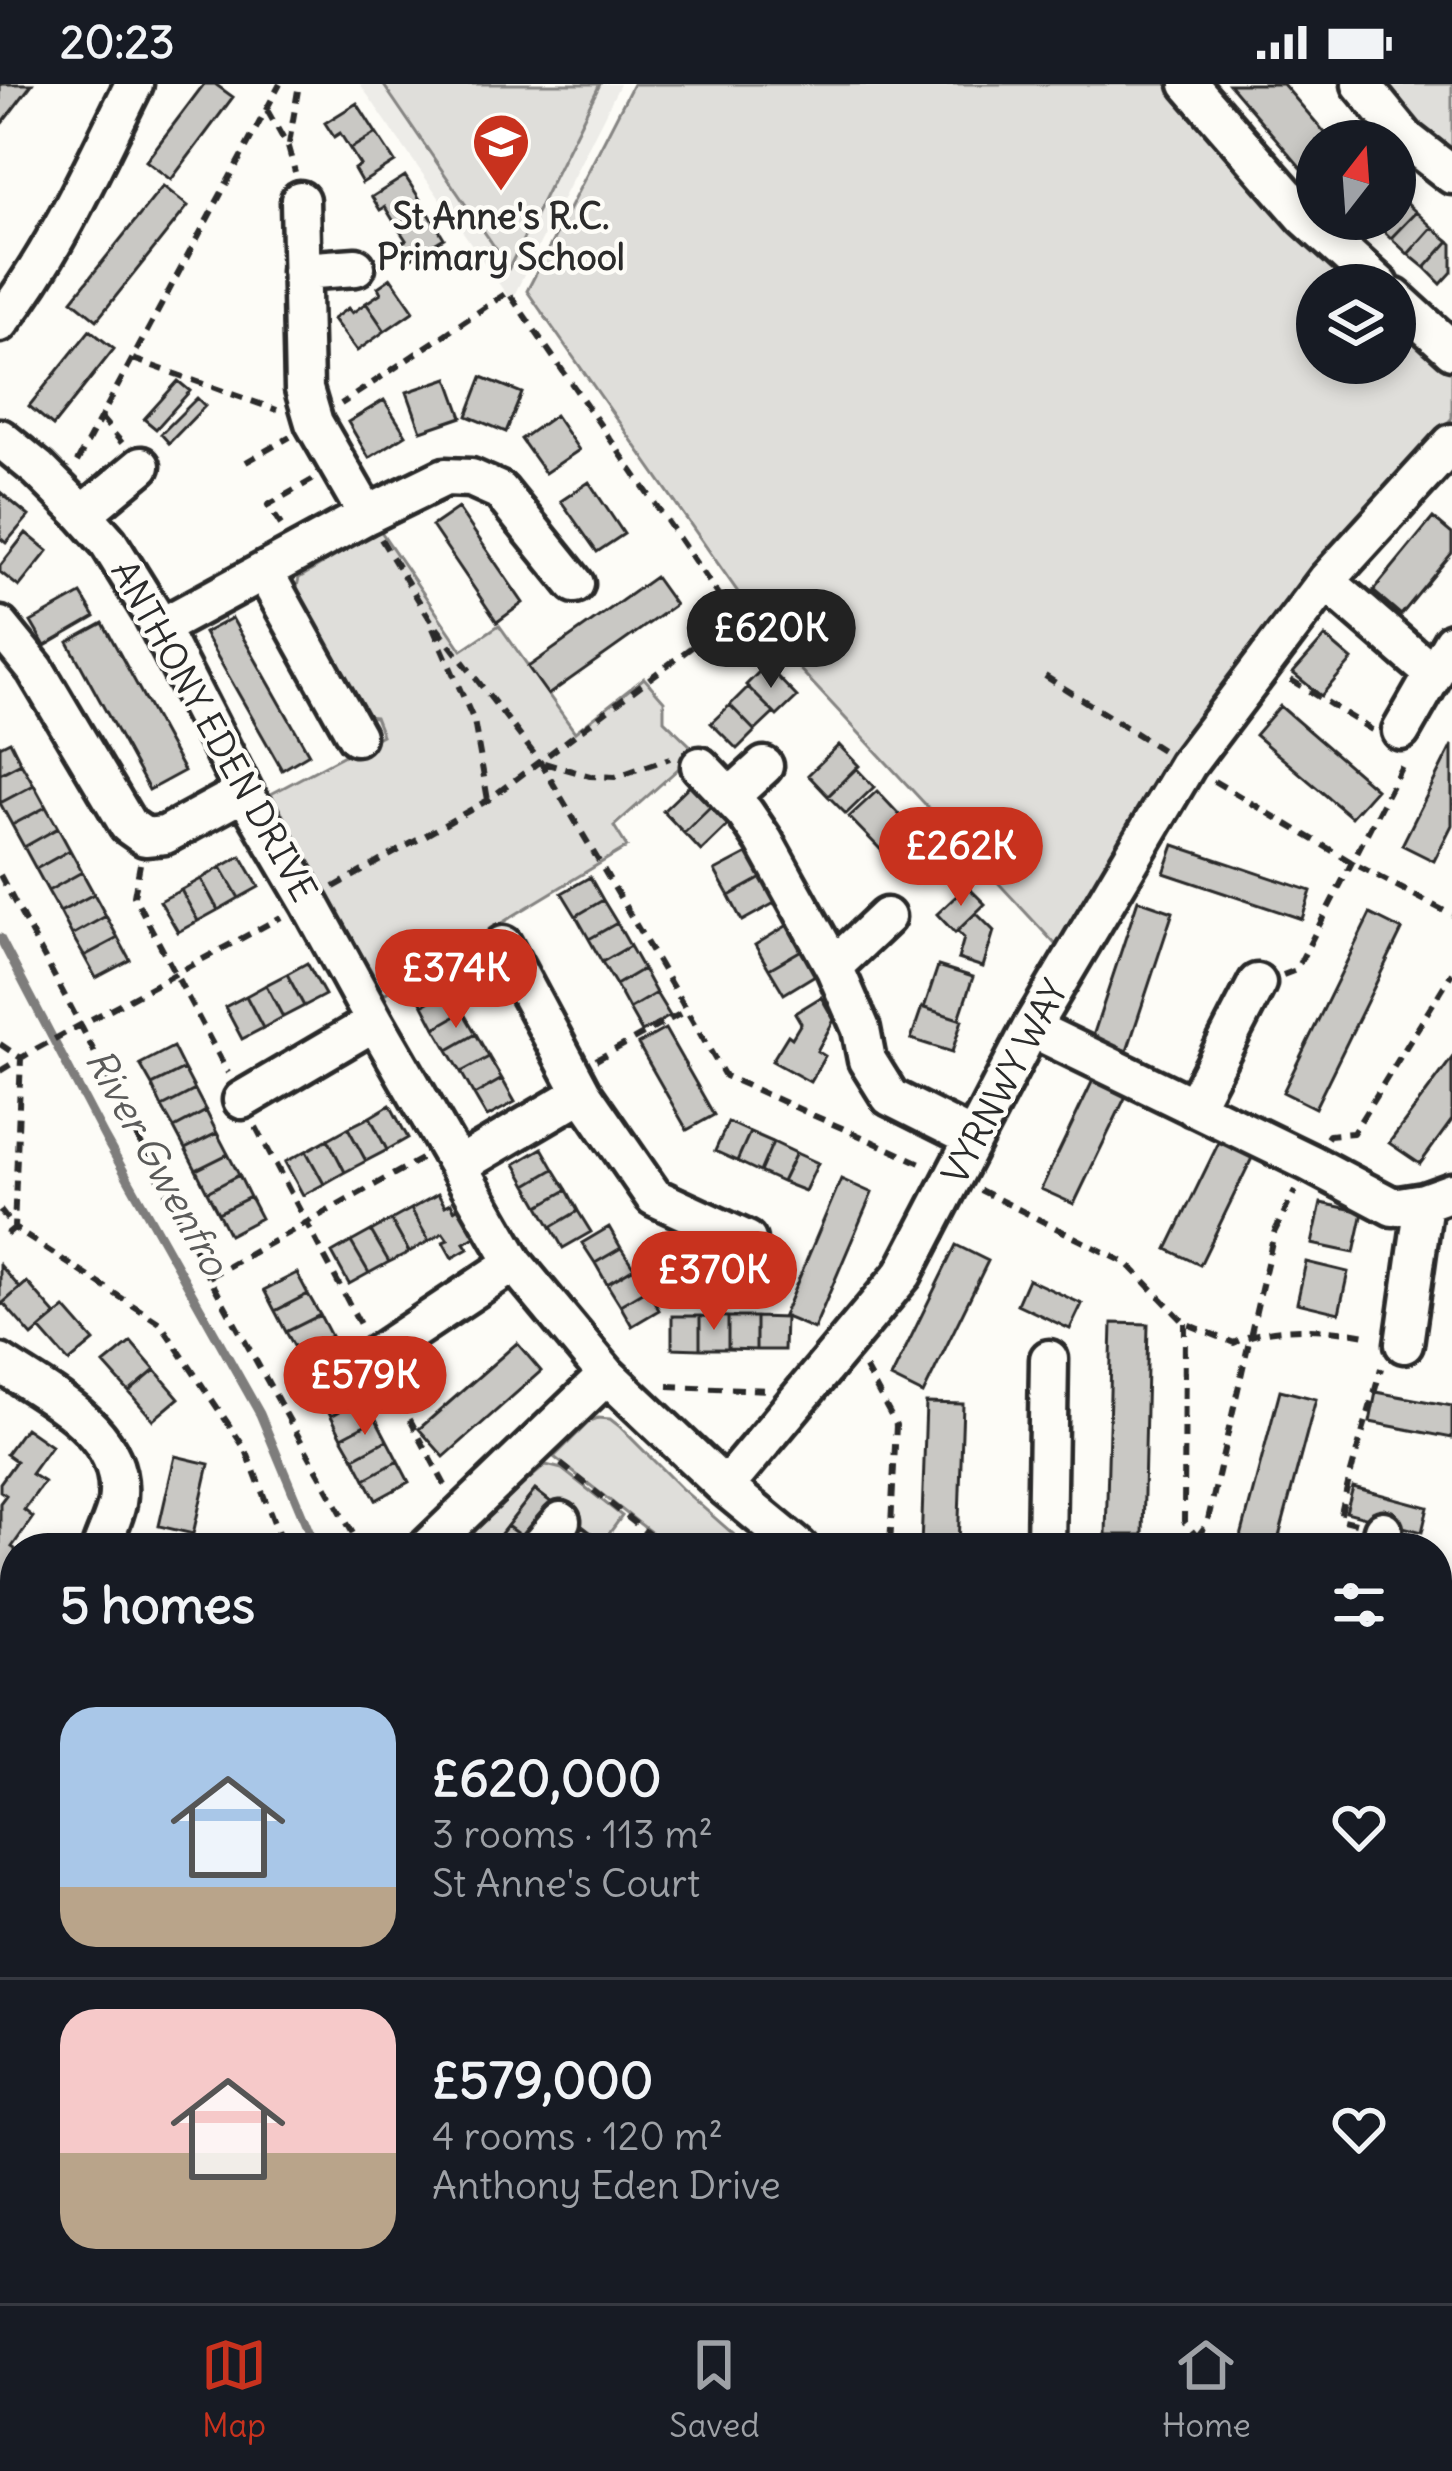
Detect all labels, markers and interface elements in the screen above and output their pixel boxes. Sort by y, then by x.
text: 20:23 [60,14,175,70]
school or university icon: St Anne's R.C. Primary School [470,111,532,193]
north arrow [1296,120,1416,240]
map controls [1296,120,1416,384]
place label: St Anne's R.C. Primary School [377,194,625,280]
button: layers [1296,264,1416,384]
street label: ANTHONY EDEN DRIVE [101,553,327,909]
pin: £620K [687,589,855,691]
text: £620K [714,603,828,652]
pin: £262K [877,807,1045,909]
text: £262K [906,821,1016,870]
pin: £374K [372,929,540,1031]
text: £374K [402,943,510,992]
street label: VYRNWY WAY [932,972,1078,1192]
water label: River Gwenfro [75,1040,240,1286]
pin: £370K [630,1231,798,1333]
text: £370K [658,1245,770,1294]
pin: £579K [281,1336,449,1438]
text: £579K [311,1350,419,1399]
icon: filters [1326,1572,1392,1638]
text: 5 homes [60,1573,255,1637]
text: £620,000 [432,1746,662,1810]
icon: home [156,1755,300,1899]
icon: heart [1326,1794,1392,1860]
text: 3 rooms · 113 m² [432,1810,713,1859]
text: St Anne's Court [432,1859,700,1908]
text: £579,000 [432,2048,653,2112]
icon: home [156,2057,300,2201]
icon: heart [1326,2096,1392,2162]
text: 4 rooms · 120 m² [432,2112,723,2161]
text: Anthony Eden Drive [432,2161,781,2210]
tab: Map [201,2332,267,2446]
tab: Saved [669,2332,760,2446]
tab: Home [1162,2332,1251,2446]

